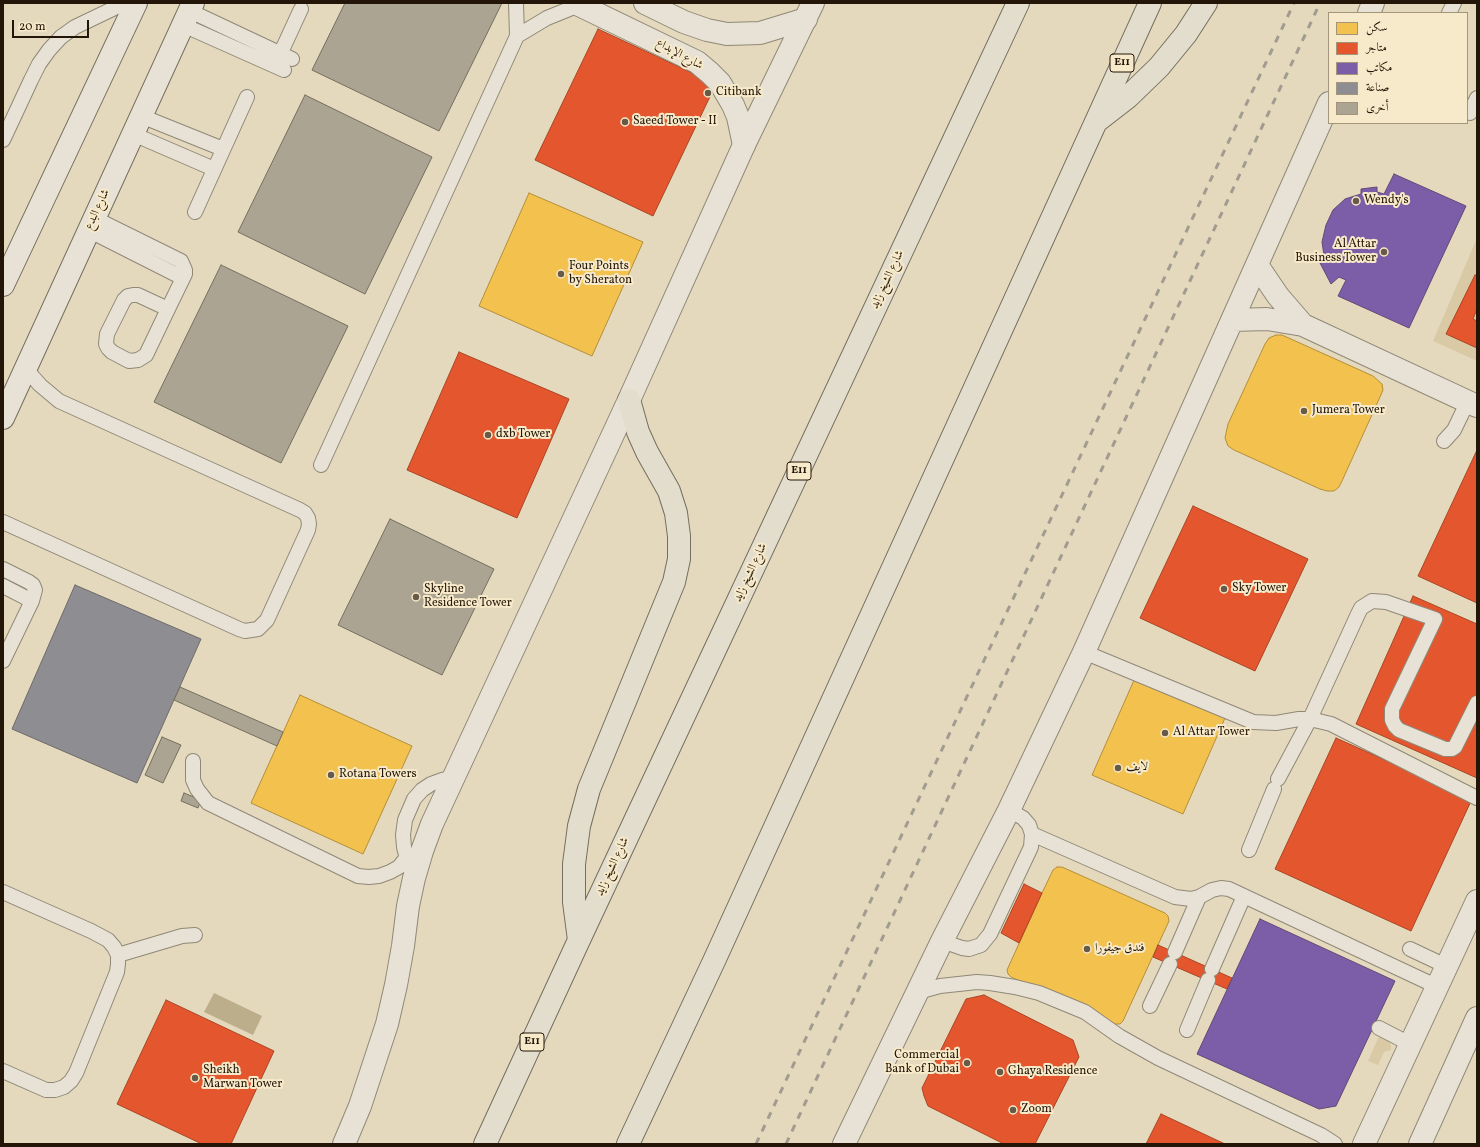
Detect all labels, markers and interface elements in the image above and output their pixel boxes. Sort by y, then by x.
scale bar [14,12,91,38]
legend [1328,12,1468,124]
text: 20 m [19,19,46,35]
text: سكن [1366,20,1387,36]
street label: شارع الإبداع [653,36,705,74]
text: متاجر [1366,40,1387,56]
road number: E11 [1110,54,1134,72]
text: مكاتب [1366,60,1392,76]
text: صناعة [1366,80,1389,96]
place label: Citibank [716,86,762,100]
marker: Citibank [703,88,713,98]
text: أخرى [1366,100,1389,116]
place label: Saeed Tower - II [633,115,717,129]
marker: Saeed Tower - II [620,117,630,127]
street label: شارع البدع [82,187,114,233]
place label: Wendy's [1364,194,1409,208]
marker: Wendy's [1351,196,1361,206]
place label: Al Attar Business Tower [1295,238,1376,266]
marker: Al Attar Business Tower [1379,247,1389,257]
street label: شارع الشيخ زايد [868,248,908,312]
place label: Four Points by Sheraton [569,260,632,288]
marker: Four Points by Sheraton [556,269,566,279]
place label: Jumera Tower [1312,404,1385,418]
marker: Jumera Tower [1299,406,1309,416]
place label: dxb Tower [496,428,550,442]
marker: dxb Tower [483,430,493,440]
road number: E11 [787,462,811,480]
street label: شارع الشيخ زايد [731,541,771,605]
place label: Sky Tower [1232,582,1286,596]
place label: Skyline Residence Tower [424,583,512,611]
marker: Sky Tower [1219,584,1229,594]
marker: Skyline Residence Tower [411,592,421,602]
place label: Al Attar Tower [1173,726,1250,740]
marker: Al Attar Tower [1160,728,1170,738]
place label: لايف [1126,761,1148,775]
marker: لايف [1113,763,1123,773]
place label: Rotana Towers [339,768,417,782]
marker: Rotana Towers [326,770,336,780]
street label: شارع الشيخ زايد [593,835,633,899]
place label: فندق جيفورا [1095,942,1145,956]
marker: فندق جيفورا [1082,944,1092,954]
road number: E11 [520,1033,544,1051]
place label: Commercial Bank of Dubai [885,1049,959,1077]
marker: Commercial Bank of Dubai [962,1058,972,1068]
place label: Sheikh Marwan Tower [203,1064,282,1092]
place label: Ghaya Residence [1008,1065,1097,1079]
marker: Ghaya Residence [995,1067,1005,1077]
marker: Sheikh Marwan Tower [190,1073,200,1083]
place label: Zoom [1021,1103,1052,1117]
marker: Zoom [1008,1105,1018,1115]

